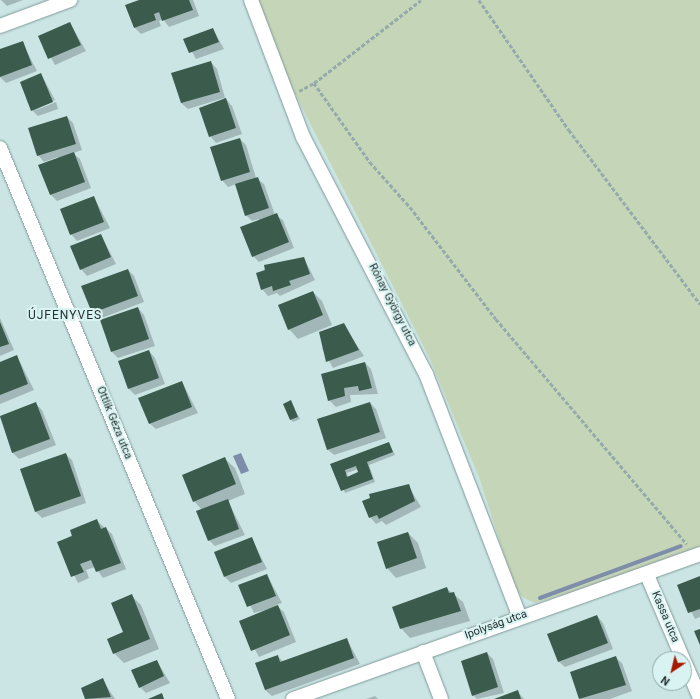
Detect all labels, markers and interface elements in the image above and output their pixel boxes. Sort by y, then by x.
street label: Rónay György utca [365,261,419,349]
district label: ÚJFENYVES [28,309,102,323]
street label: Ottlik Géza utca [93,385,135,461]
street label: Kassa utca [648,589,682,645]
street label: Ipolyság utca [463,608,529,642]
north arrow [652,651,692,691]
text: N [659,673,672,688]

